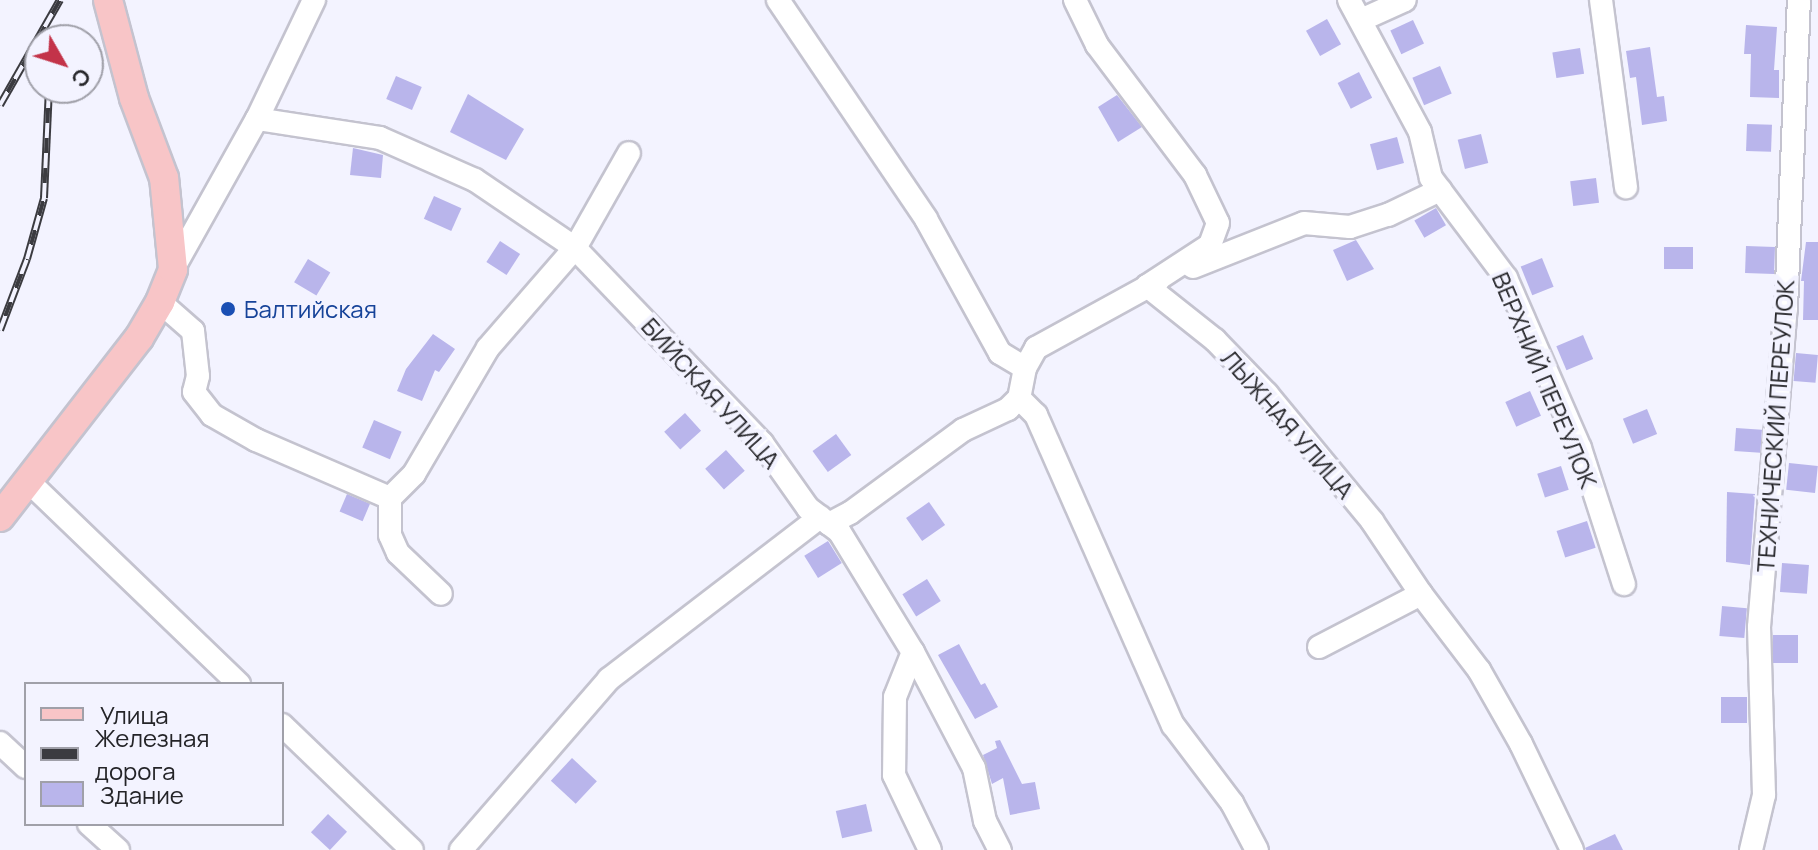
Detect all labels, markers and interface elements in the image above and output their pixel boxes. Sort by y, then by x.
north arrow [24,24,104,104]
text: С [64,62,98,94]
street label: ВЕРХНИЙ ПЕРЕУЛОК [1486,268,1604,492]
street label: ТЕХНИЧЕСКИЙ ПЕРЕУЛОК [1750,279,1800,573]
place label: Балтийская [244,295,377,323]
marker: Балтийская [219,300,237,318]
street label: БИЙСКАЯ УЛИЦА [636,312,786,474]
street label: ЛЫЖНАЯ УЛИЦА [1216,344,1360,504]
legend [24,682,284,826]
text: Улица [100,698,169,731]
text: Железная дорога [95,721,210,787]
text: Здание [100,778,184,811]

